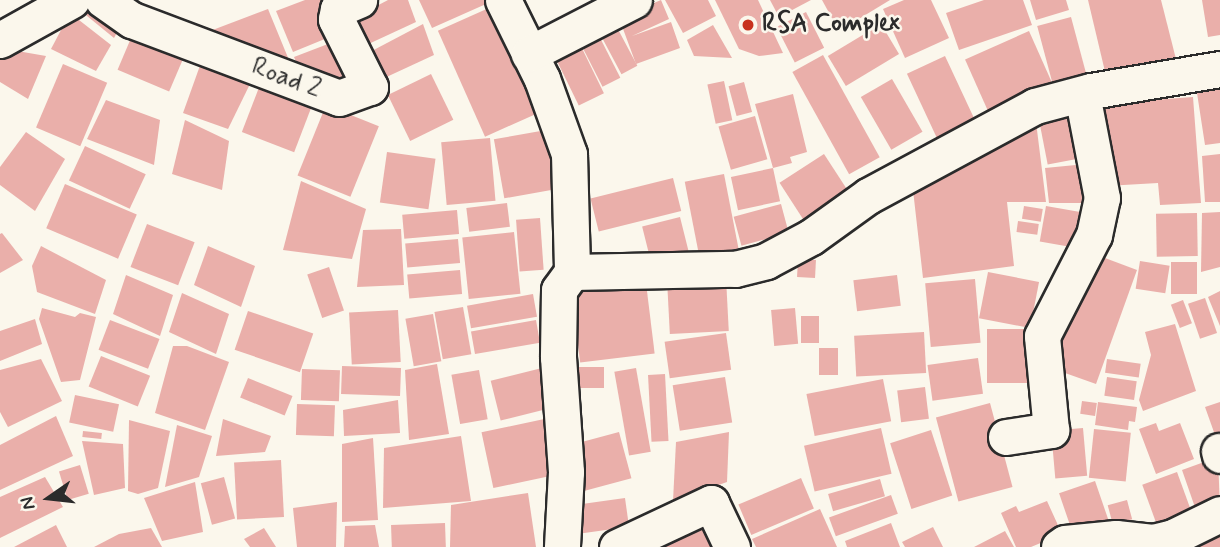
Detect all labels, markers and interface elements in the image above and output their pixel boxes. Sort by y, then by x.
place label: RSA Complex [762,9,906,41]
marker: RSA Complex [740,17,756,33]
street label: Road 2 [247,52,325,106]
north arrow [14,463,84,533]
text: N [14,494,42,512]

